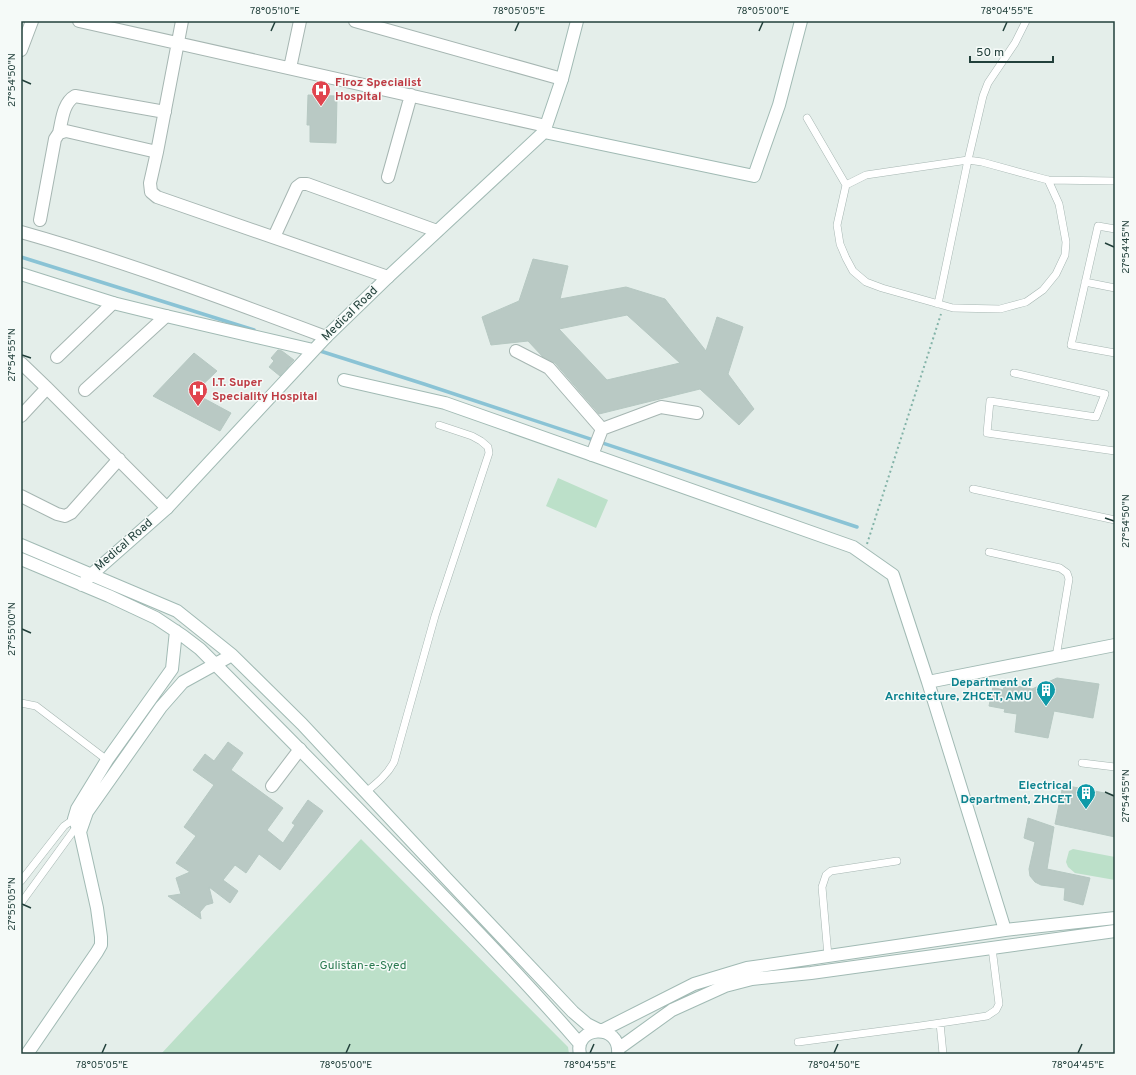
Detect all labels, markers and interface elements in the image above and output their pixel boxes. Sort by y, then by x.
text: 78°05'10"E [250,5,300,18]
text: 78°05'05"E [493,5,545,18]
text: 78°05'00"E [737,5,789,18]
text: 78°04'55"E [981,5,1033,18]
scale bar [970,38,1053,64]
text: 50 m [976,45,1004,61]
text: 27°54'50"N [6,53,19,107]
place label: Firoz Specialist Hospital [335,75,422,105]
hospital icon: Firoz Specialist Hospital [310,79,332,107]
text: 27°54'45"N [1120,220,1133,274]
street label: Medical Road [319,283,381,345]
text: 27°54'55"N [6,328,19,382]
place label: I.T. Super Speciality Hospital [212,375,317,405]
hospital icon: I.T. Super Speciality Hospital [187,379,209,407]
text: 27°54'50"N [1120,494,1133,548]
street label: Medical Road [92,515,156,575]
text: 27°55'00"N [6,602,19,656]
place label: Department of Architecture, ZHCET, AMU [885,675,1033,705]
building icon: Department of Architecture, ZHCET, AMU [1035,679,1057,707]
text: 27°54'55"N [1120,769,1133,823]
place label: Electrical Department, ZHCET [961,778,1072,808]
building icon: Electrical Department, ZHCET [1075,782,1097,810]
text: 27°55'05"N [6,877,19,931]
park label: Gulistan-e-Syed [319,958,407,974]
text: 78°05'05"E [76,1059,128,1072]
text: 78°05'00"E [320,1059,372,1072]
text: 78°04'55"E [564,1059,616,1072]
text: 78°04'50"E [808,1059,860,1072]
text: 78°04'45"E [1052,1059,1104,1072]

